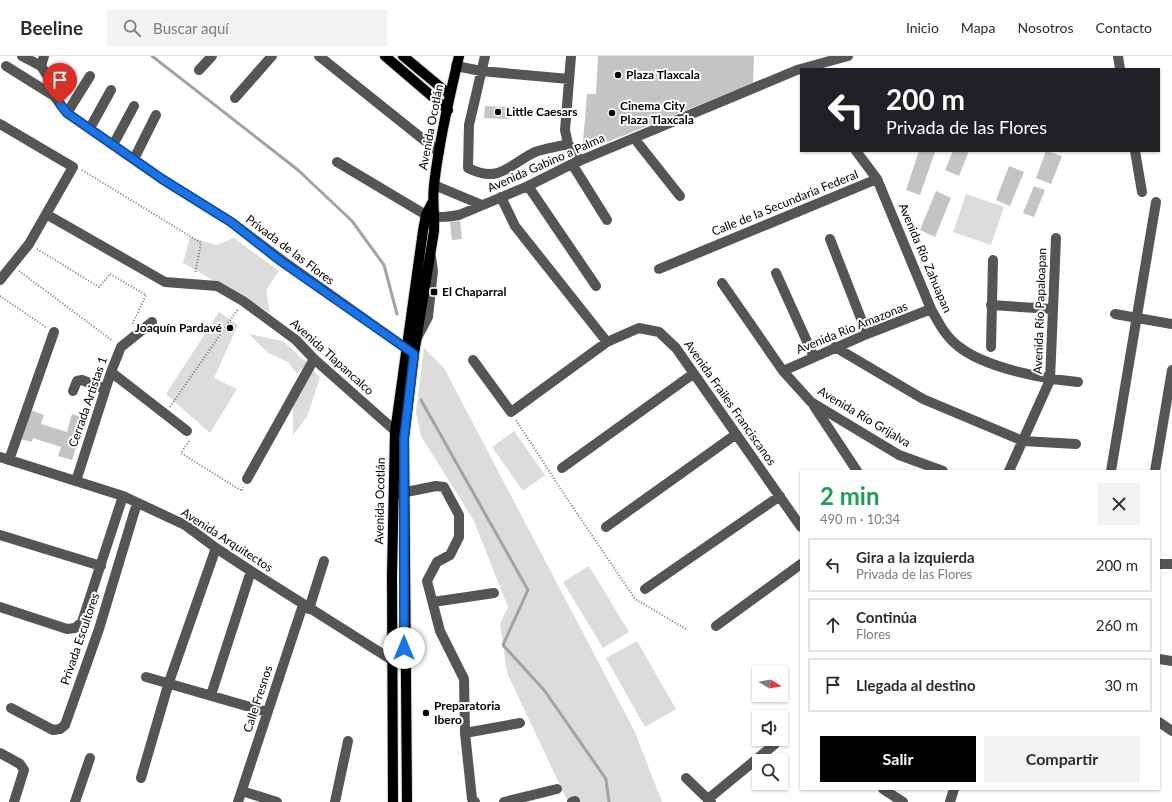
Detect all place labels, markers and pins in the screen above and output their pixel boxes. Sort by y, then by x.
pin [43,63,77,104]
place label: Plaza Tlaxcala [626,67,700,82]
marker: Plaza Tlaxcala [613,70,623,80]
place label: Cinema City Plaza Tlaxcala [620,98,694,127]
place label: Little Caesars [506,104,578,119]
marker: Little Caesars [493,107,503,117]
marker: Cinema City Plaza Tlaxcala [607,108,617,118]
place label: El Chaparral [442,284,506,299]
marker: El Chaparral [429,287,439,297]
place label: Joaquín Pardavé [135,320,223,335]
marker: Joaquín Pardavé [225,323,235,333]
place label: Preparatoria Ibero [434,698,500,727]
marker: Preparatoria Ibero [421,708,431,718]

